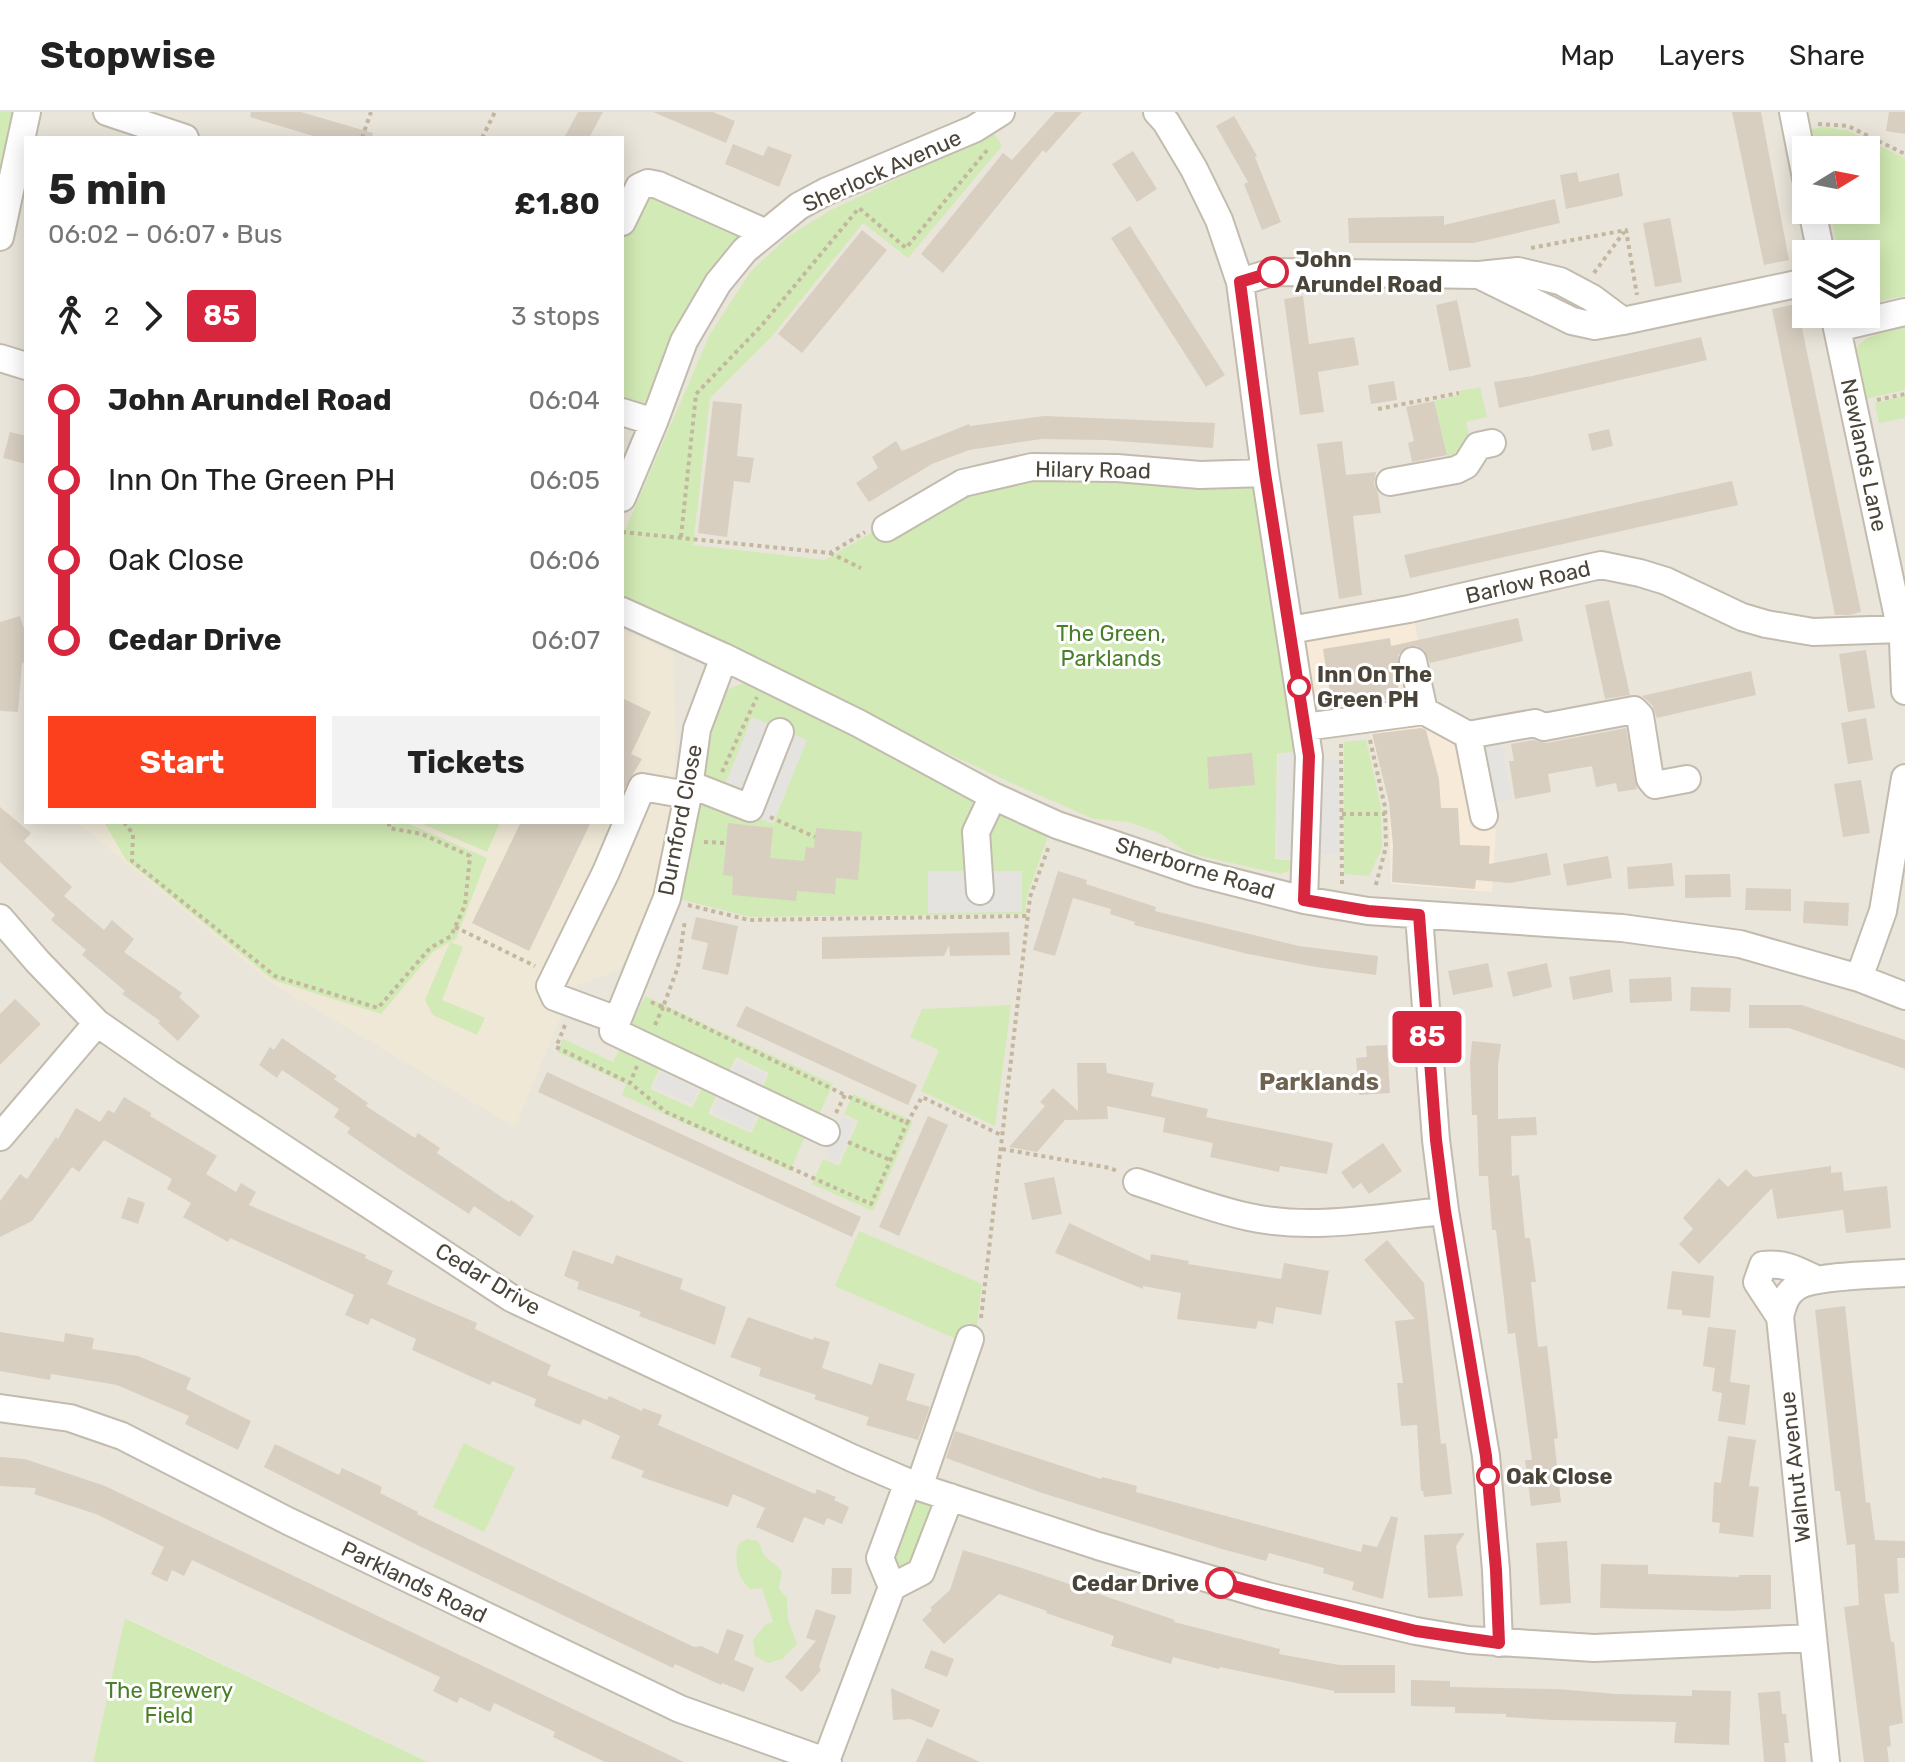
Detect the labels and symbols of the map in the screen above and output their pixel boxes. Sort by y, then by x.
street label: Sherlock Avenue [798,124,966,218]
north arrow [1792,136,1880,224]
place label: John Arundel Road [1295,246,1442,298]
marker: John Arundel Road [1258,257,1288,287]
street label: Newlands Lane [1835,376,1893,534]
street label: Hilary Road [1035,455,1151,485]
street label: Barlow Road [1463,555,1593,609]
park label: The Green, Parklands [1056,620,1166,672]
place label: Inn On The Green PH [1317,661,1432,713]
marker: Inn On The Green PH [1288,676,1310,698]
street label: Durnford Close [652,742,708,898]
street label: Sherborne Road [1112,831,1278,905]
line badge: 85 [1391,1011,1463,1063]
district label: Parklands [1259,1068,1379,1096]
street label: Cedar Drive [430,1237,546,1321]
street label: Walnut Avenue [1774,1390,1816,1544]
place label: Oak Close [1506,1463,1613,1490]
marker: Oak Close [1477,1465,1499,1487]
street label: Parklands Road [337,1535,491,1629]
marker: Cedar Drive [1206,1568,1236,1598]
place label: Cedar Drive [1072,1570,1199,1597]
park label: The Brewery Field [105,1677,233,1729]

